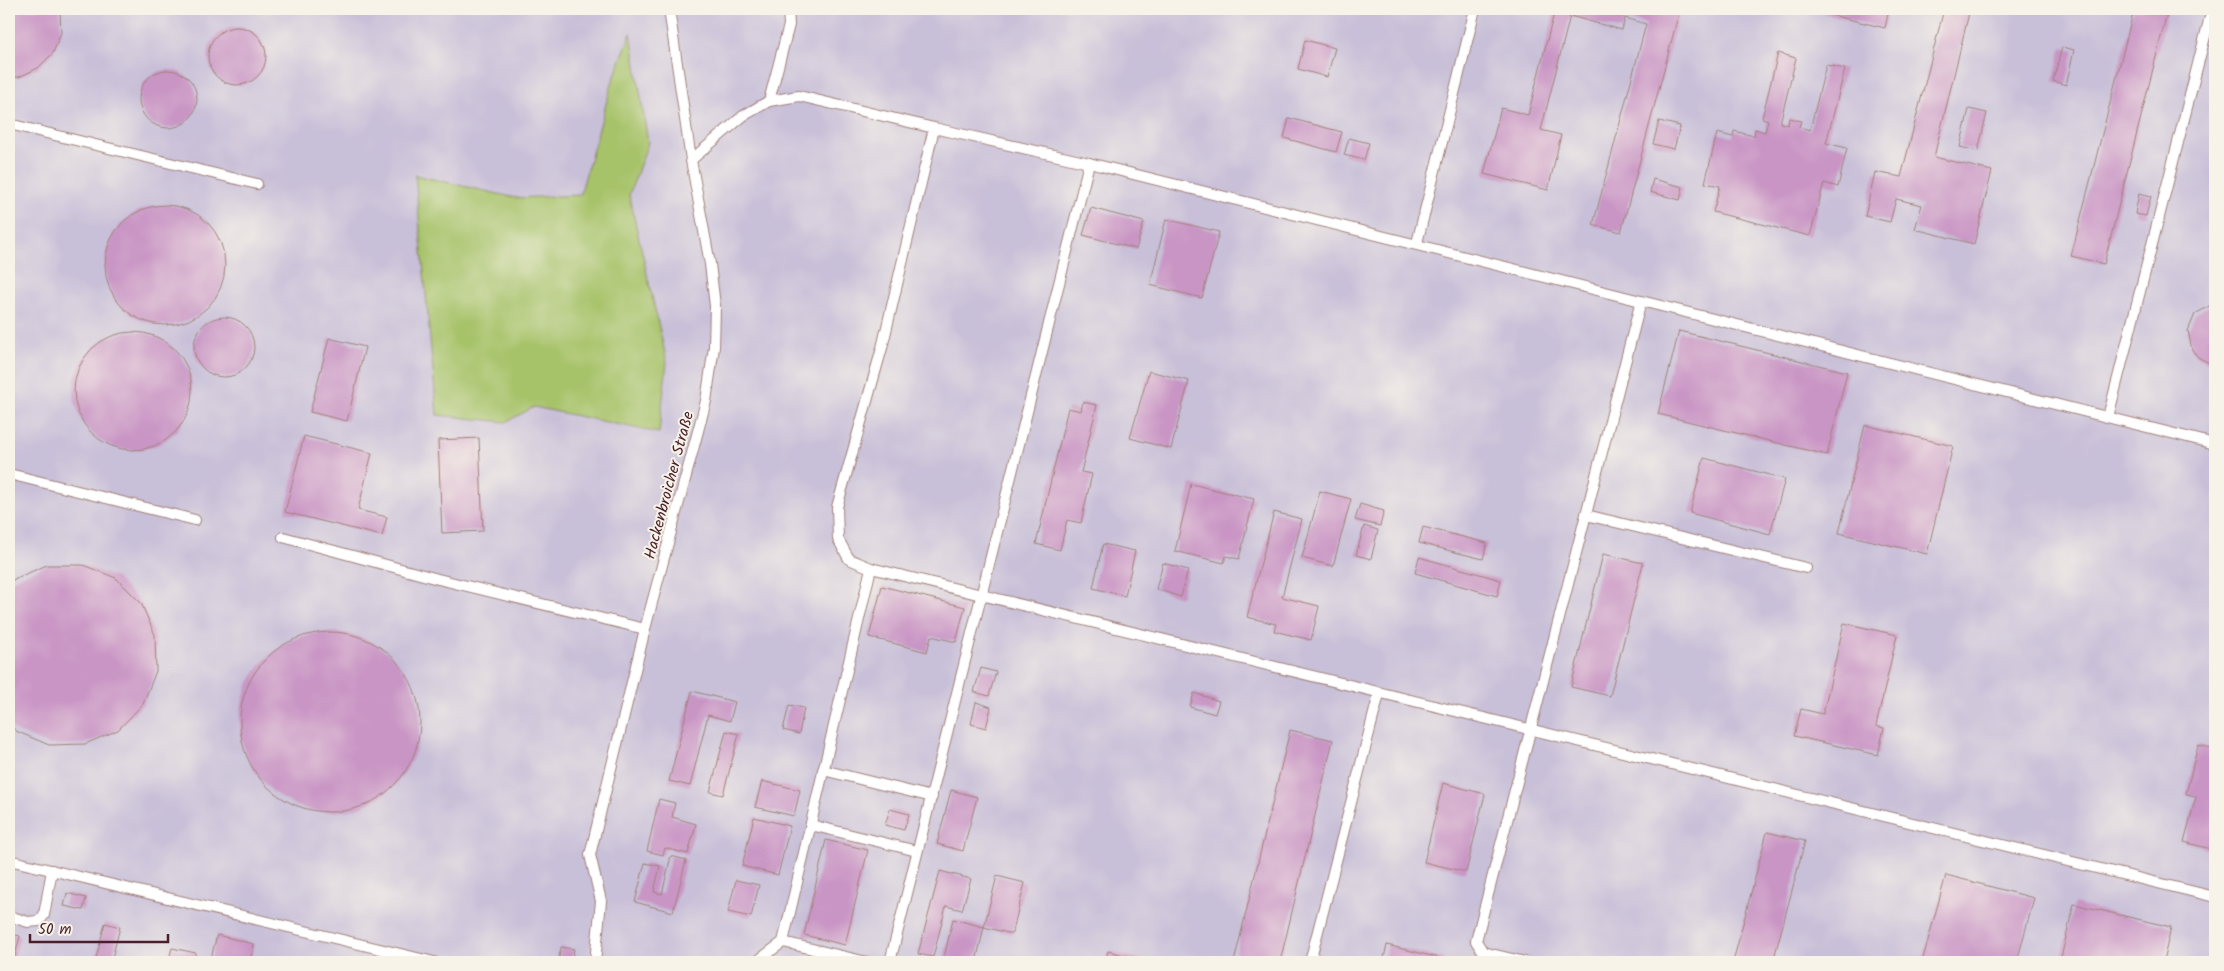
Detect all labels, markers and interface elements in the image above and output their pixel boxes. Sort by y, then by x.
street label: Hackenbroicher Straße [638,409,701,562]
scale bar [30,911,168,943]
text: 50 m [38,918,72,942]

